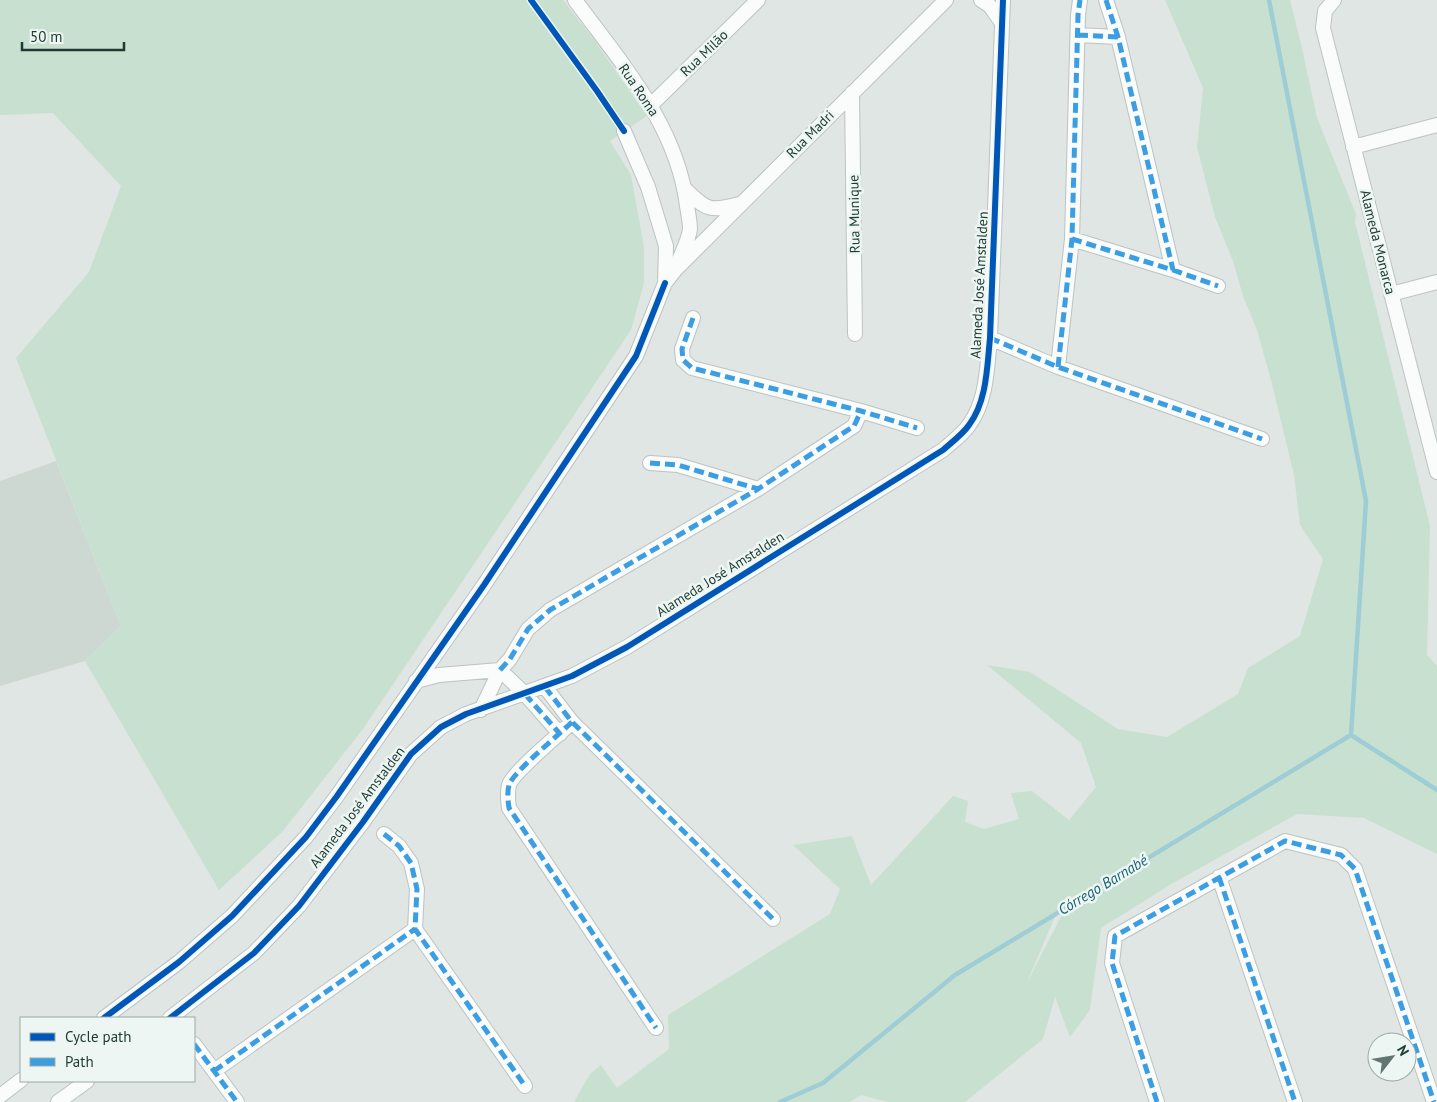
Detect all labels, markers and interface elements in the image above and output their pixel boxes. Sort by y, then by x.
scale bar [22,20,125,52]
street label: Rua Milão [676,26,732,80]
text: 50 m [30,27,63,46]
street label: Rua Roma [615,60,663,120]
street label: Rua Madri [782,106,838,162]
street label: Rua Munique [844,175,864,253]
street label: Alameda Monarca [1356,188,1400,296]
street label: Alameda José Amstalden [966,211,992,359]
street label: Alameda José Amstalden [653,527,787,621]
street label: Alameda José Amstalden [305,743,409,871]
water label: Córrego Barnabé [1054,850,1151,919]
legend [20,1017,195,1082]
text: Cycle path [65,1027,131,1046]
north arrow [1367,1032,1417,1082]
text: N [1393,1042,1413,1059]
text: Path [65,1052,94,1071]

